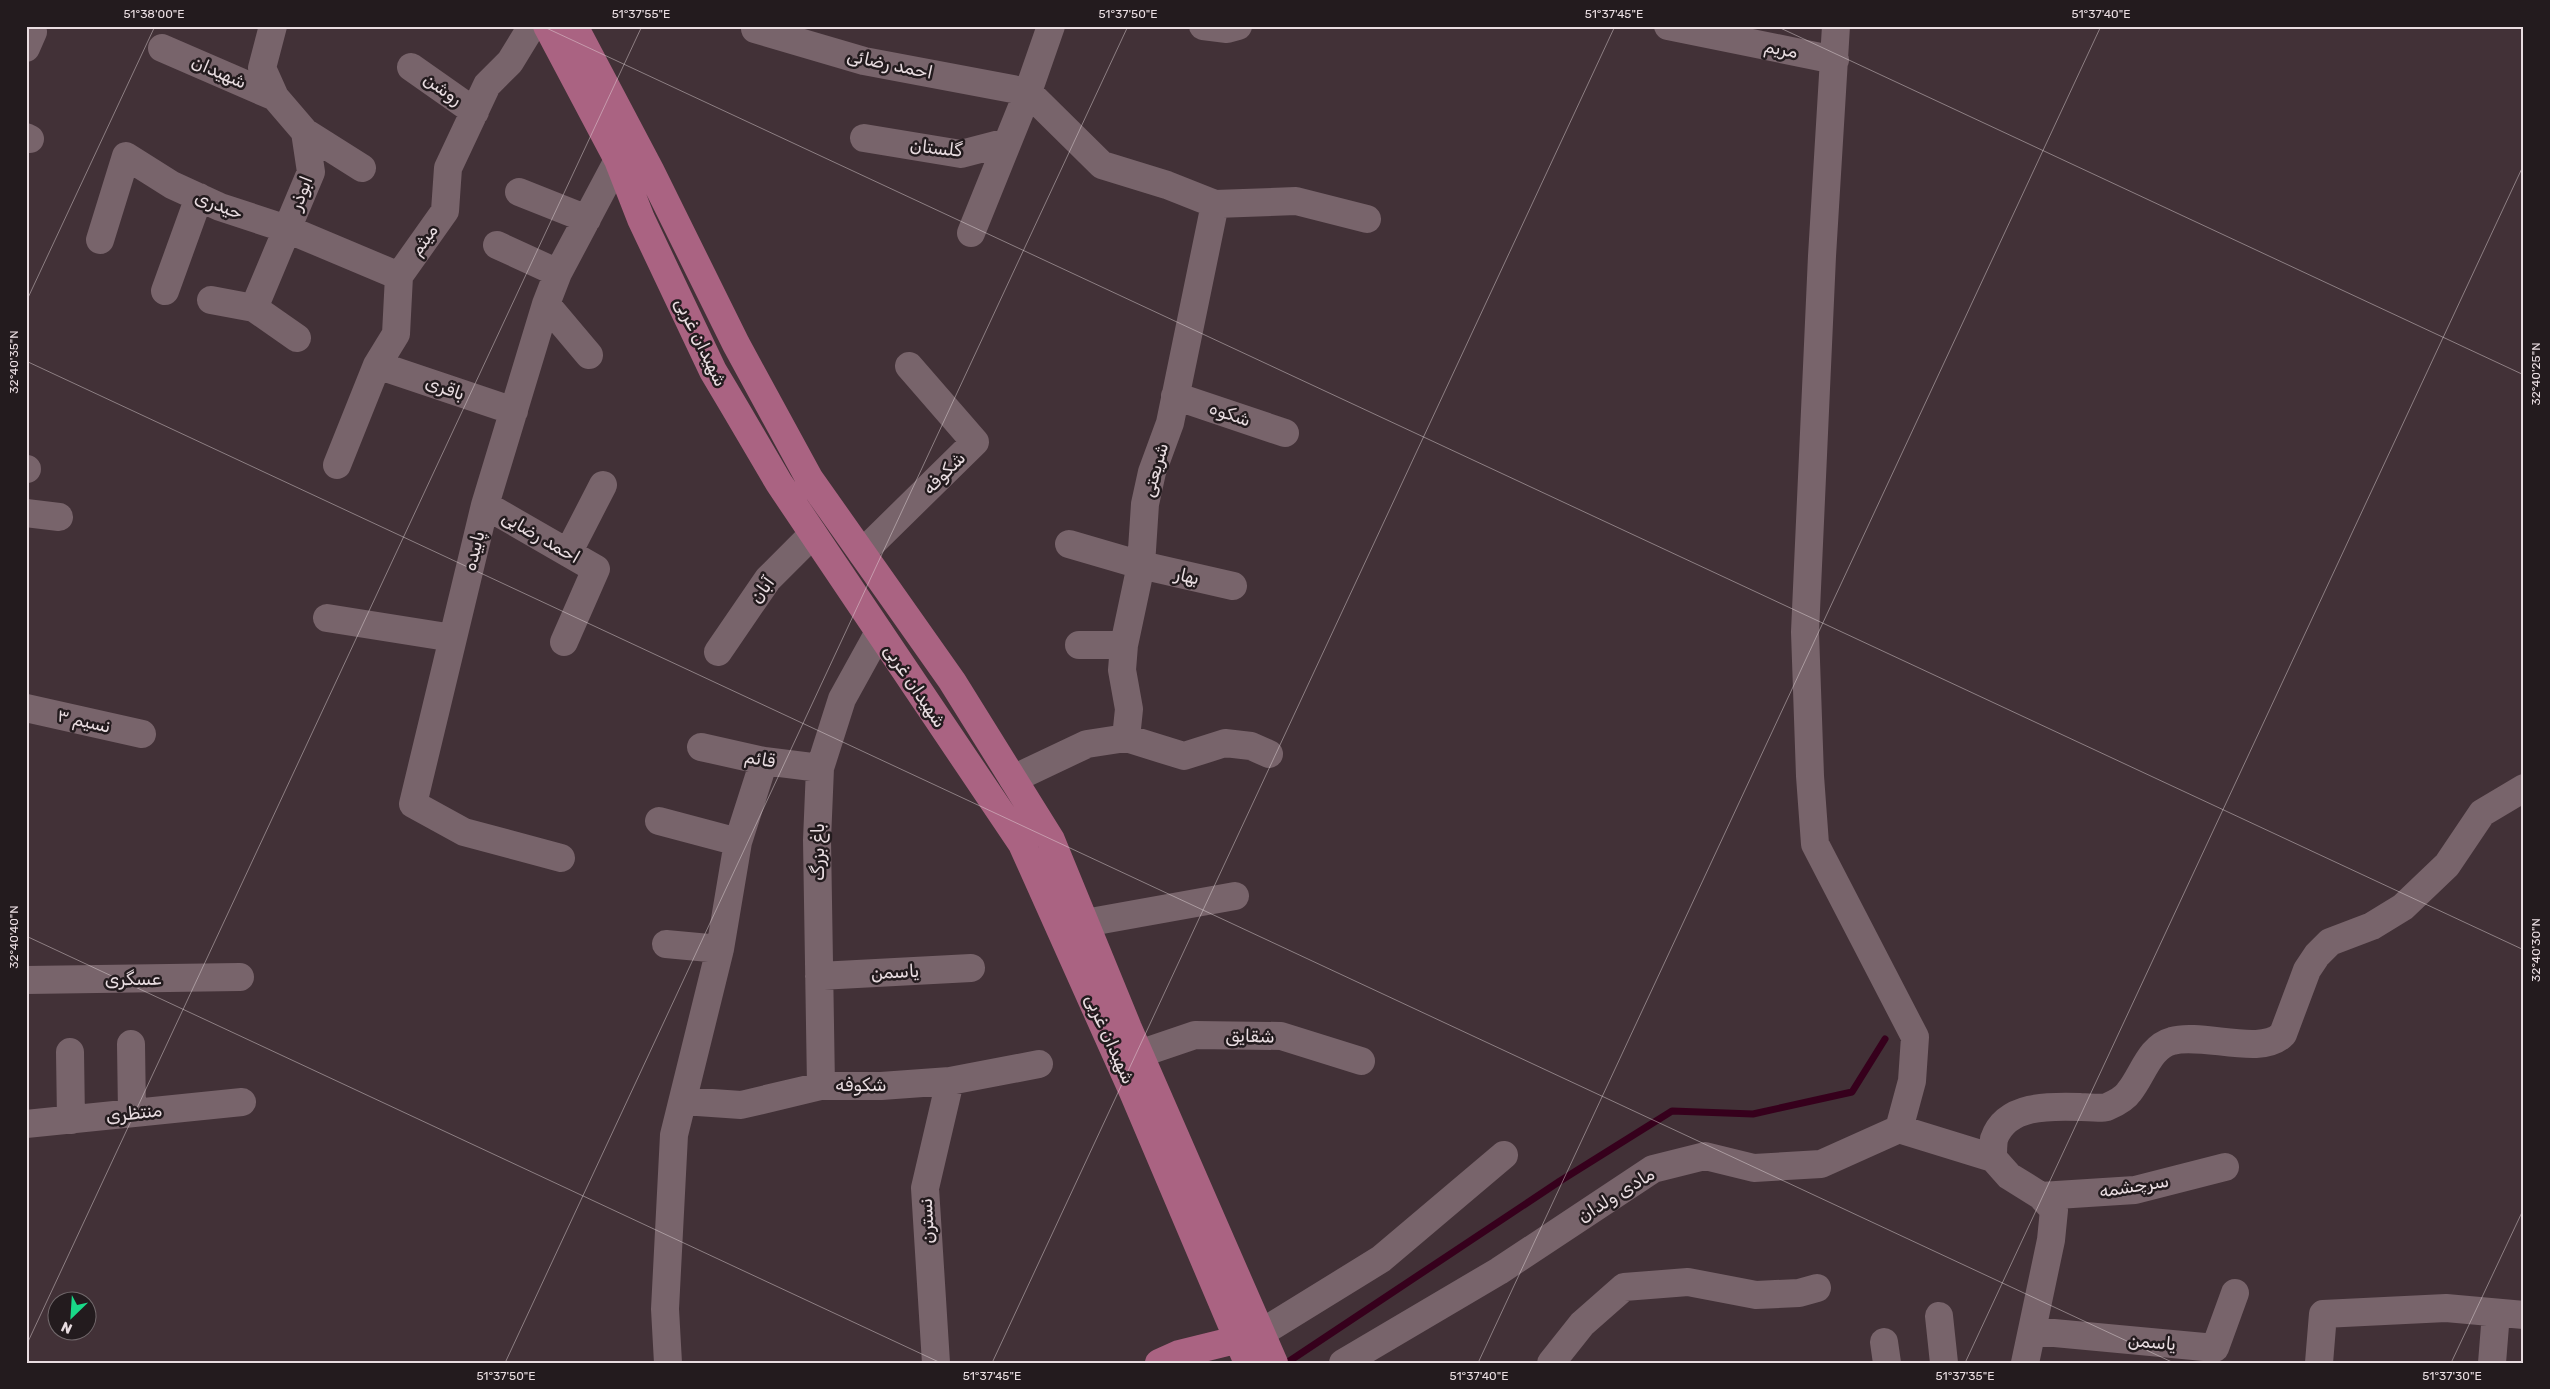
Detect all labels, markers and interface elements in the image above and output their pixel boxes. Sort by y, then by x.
text: 51°38'00"E [123,7,185,21]
text: 51°37'55"E [612,7,670,21]
text: 51°37'50"E [1098,7,1158,21]
text: 51°37'45"E [1585,7,1643,21]
text: 51°37'40"E [2072,7,2130,21]
street label: مریم [1762,35,1800,64]
street label: احمد رضائی [845,44,935,84]
street label: شهیدان [188,51,250,93]
street label: روشن [419,68,467,110]
street label: گلستان [909,134,963,162]
street label: ابوذر [284,173,318,214]
street label: حیدری [192,186,246,224]
street label: میثم [405,220,444,261]
street label: شهیدان غربی [670,294,732,390]
text: 32°40'35"N [7,330,21,394]
text: 32°40'25"N [2529,342,2543,406]
street label: باقری [422,371,468,405]
street label: شکوه [1206,397,1254,431]
street label: شریعتی [1137,440,1173,500]
street label: شکوفه [918,447,970,499]
street label: احمد رضایی [498,506,584,568]
street label: پابیده [458,529,491,574]
street label: بهار [1172,562,1201,589]
street label: آبان [745,572,779,608]
street label: شهیدان غربی [879,640,951,732]
street label: نسیم ۳ [55,704,113,739]
street label: قائم [743,745,777,773]
street label: باغ بزرگ [807,823,830,881]
text: 32°40'40"N [7,905,21,969]
text: 32°40'30"N [2529,918,2543,982]
street label: یاسمن [870,960,920,984]
street label: عسگری [104,968,162,990]
street label: شهیدان غربی [1080,991,1140,1087]
street label: شقایق [1225,1025,1275,1047]
street label: شکوفه [835,1074,887,1096]
street label: منتظری [105,1099,163,1127]
street label: مادی ولدان [1573,1163,1659,1227]
street label: سرچشمه [2098,1170,2170,1202]
street label: نسترن [915,1198,939,1244]
north arrow [48,1292,98,1342]
text: N [59,1317,75,1337]
street label: یاسمن [2127,1329,2177,1355]
text: 51°37'50"E [476,1369,536,1383]
text: 51°37'45"E [963,1369,1021,1383]
text: 51°37'40"E [1450,1369,1508,1383]
text: 51°37'35"E [1936,1369,1994,1383]
text: 51°37'30"E [2422,1369,2482,1383]

